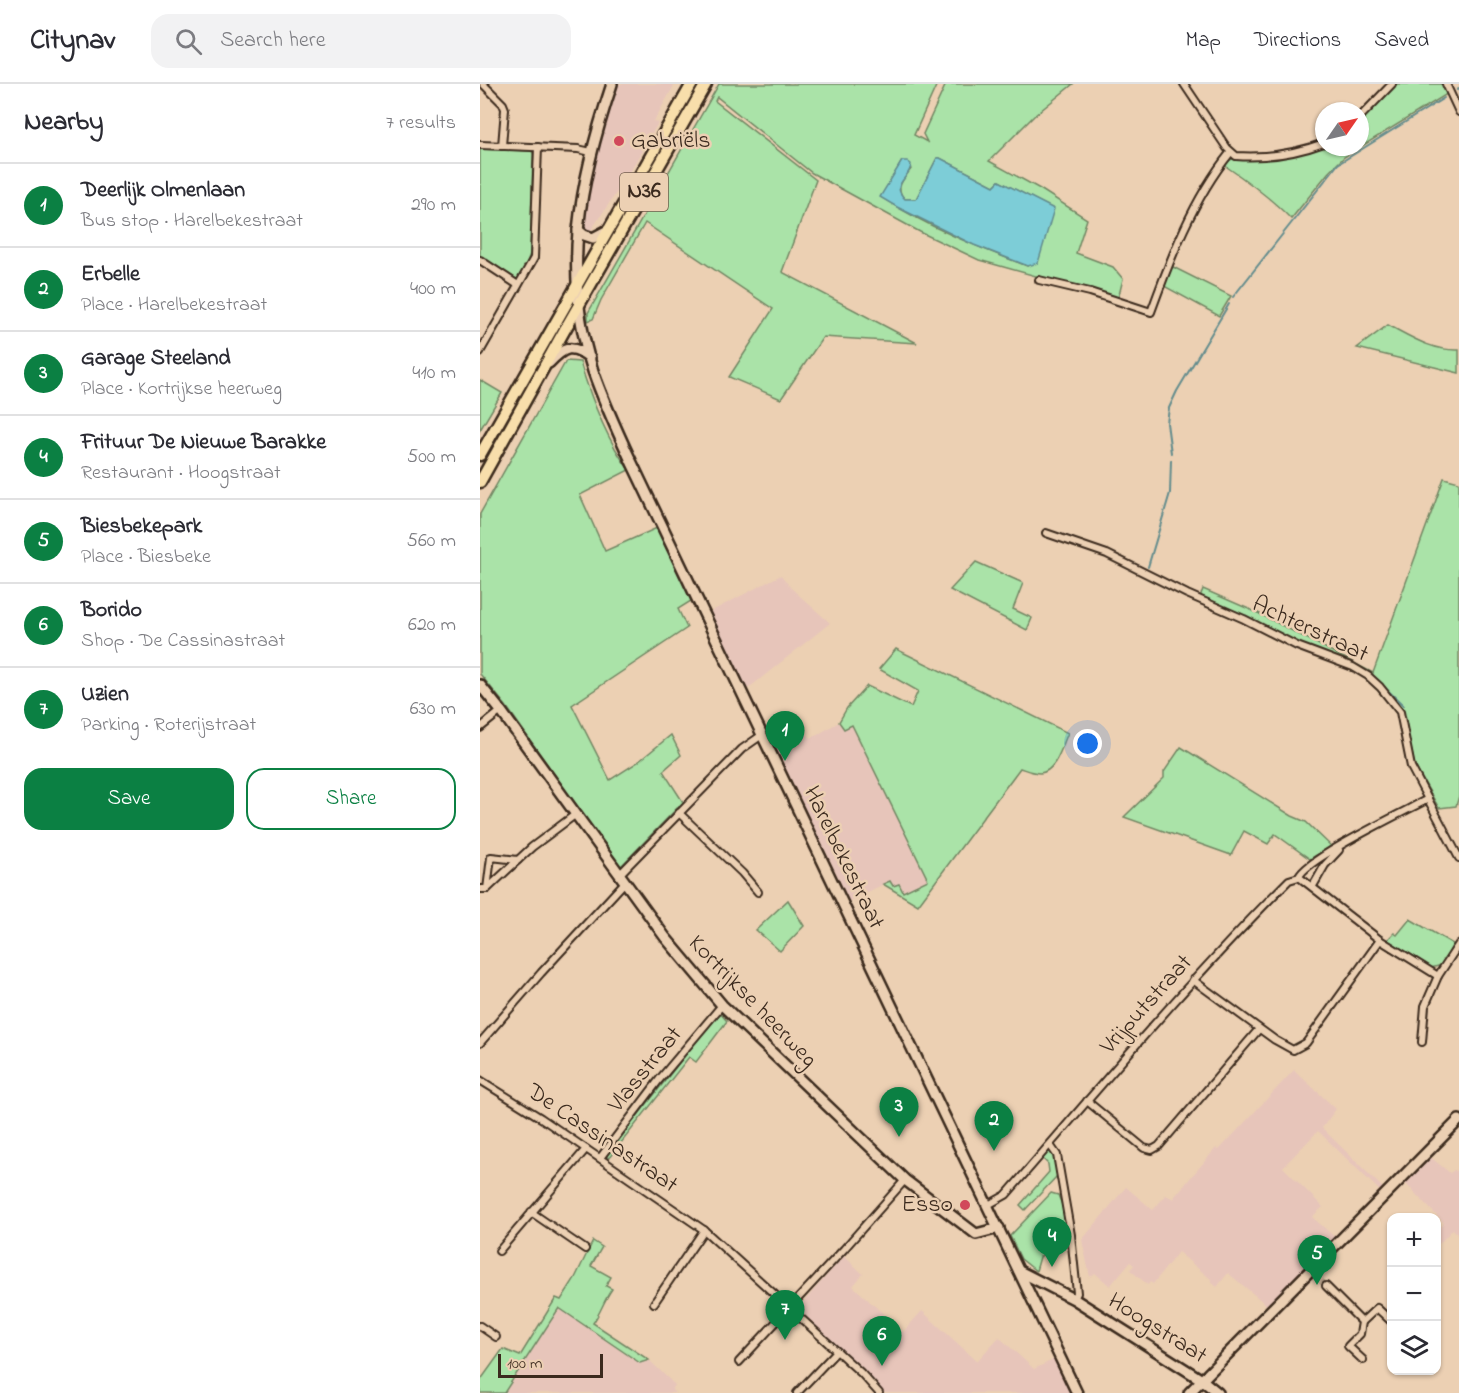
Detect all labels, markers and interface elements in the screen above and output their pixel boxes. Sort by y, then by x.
search box [151,14,571,68]
text: Citynav [30,21,115,62]
icon: search [172,25,205,58]
text: Search here [220,25,326,57]
text: Map [1185,26,1221,56]
text: Directions [1254,26,1341,56]
text: Saved [1374,26,1429,56]
north arrow [1315,102,1369,156]
text: Nearby [24,104,103,142]
text: 7 results [386,109,456,138]
place label: Gabriëls [631,124,710,159]
marker: Gabriëls [612,134,626,148]
road number: N36 [620,173,668,211]
text: Deerlijk Olmenlaan [81,175,245,207]
text: 1 [40,191,47,220]
text: 290 m [411,191,456,220]
text: Bus stop · Harelbekestraat [81,207,303,236]
text: Erbelle [81,259,140,291]
text: 2 [39,275,48,304]
text: 400 m [410,275,456,304]
text: Place · Harelbekestraat [81,291,267,320]
text: Garage Steeland [81,343,231,375]
text: 3 [39,359,48,388]
text: 410 m [412,359,456,388]
text: Place · Kortrijkse heerweg [81,375,282,404]
text: Frituur De Nieuwe Barakke [81,427,326,459]
text: 4 [39,443,48,472]
text: 500 m [407,443,456,472]
text: Restaurant · Hoogstraat [81,459,281,488]
text: Biesbekepark [81,511,202,543]
text: 5 [38,527,49,556]
text: 560 m [407,527,456,556]
text: Place · Biesbeke [81,543,211,572]
street label: Achterstraat [1246,588,1374,672]
text: Borido [81,595,142,627]
text: 6 [39,611,48,640]
text: 620 m [408,611,456,640]
text: Shop · De Cassinastraat [81,627,285,656]
text: Uzien [81,679,129,711]
text: 7 [39,695,48,724]
text: 630 m [410,695,456,724]
text: Parking · Roterijstraat [81,711,256,740]
pin: 1 [766,712,804,761]
your location [1073,729,1102,758]
button: Save [24,768,234,830]
button: Share [246,768,456,830]
street label: Harelbekestraat [793,780,893,936]
street label: Kortrijkse heerweg [679,928,825,1076]
street label: Vrijputstraat [1092,947,1202,1064]
street label: Vlasstraat [600,1019,692,1122]
street label: De Cassinastraat [519,1075,685,1203]
pin: 3 [880,1088,918,1137]
pin: 2 [974,1102,1014,1151]
place label: Esso [902,1188,953,1223]
marker: Esso [958,1198,972,1212]
map controls [1387,1213,1441,1375]
button: + [1387,1213,1441,1267]
pin: 4 [1032,1218,1072,1267]
pin: 5 [1298,1236,1336,1285]
button: − [1387,1267,1441,1321]
street label: Hoogstraat [1100,1285,1214,1373]
pin: 7 [766,1290,804,1340]
pin: 6 [862,1316,902,1366]
button: layers [1387,1321,1441,1375]
scale bar [498,1351,603,1378]
text: 100 m [507,1352,542,1376]

